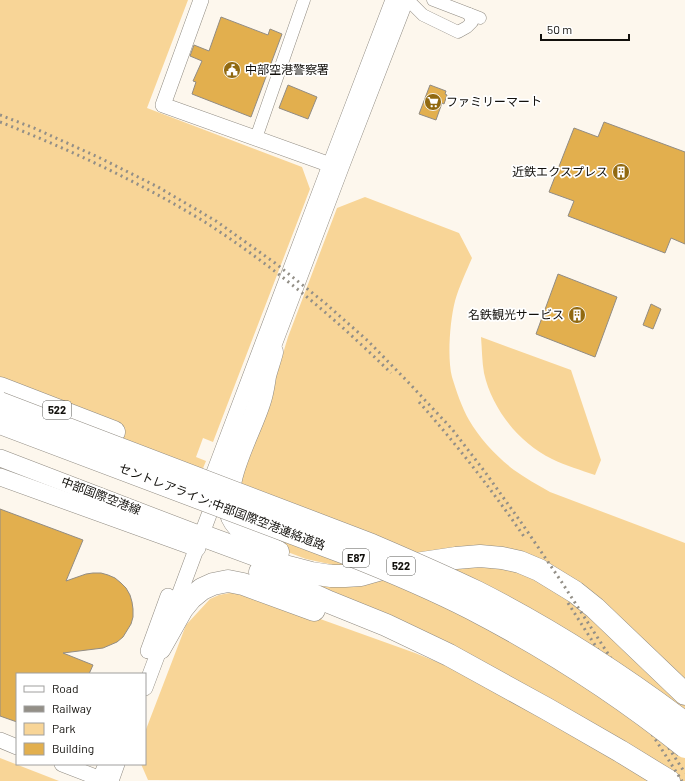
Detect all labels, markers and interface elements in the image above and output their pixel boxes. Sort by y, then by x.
scale bar [541,16,629,42]
text: 50 m [547,22,572,36]
public building icon: 中部空港警察署 [222,60,242,80]
place label: 中部空港警察署 [245,62,329,76]
supermarket icon: ファミリーマート [423,92,443,112]
place label: ファミリーマート [446,94,542,108]
building icon: 近鉄エクスプレス [611,162,631,182]
place label: 近鉄エクスプレス [512,164,608,178]
building icon: 名鉄観光サービス [567,305,587,325]
place label: 名鉄観光サービス [468,307,564,321]
road number: 522 [43,401,71,419]
street label: セントレアライン;中部国際空港連絡道路 [117,460,327,552]
street label: 中部国際空港線 [60,473,143,517]
road number: E87 [343,549,369,567]
road number: 522 [387,557,415,575]
legend [16,673,146,765]
text: Road [52,681,79,695]
text: Railway [52,701,92,715]
text: Park [52,721,76,735]
text: Building [52,741,94,755]

